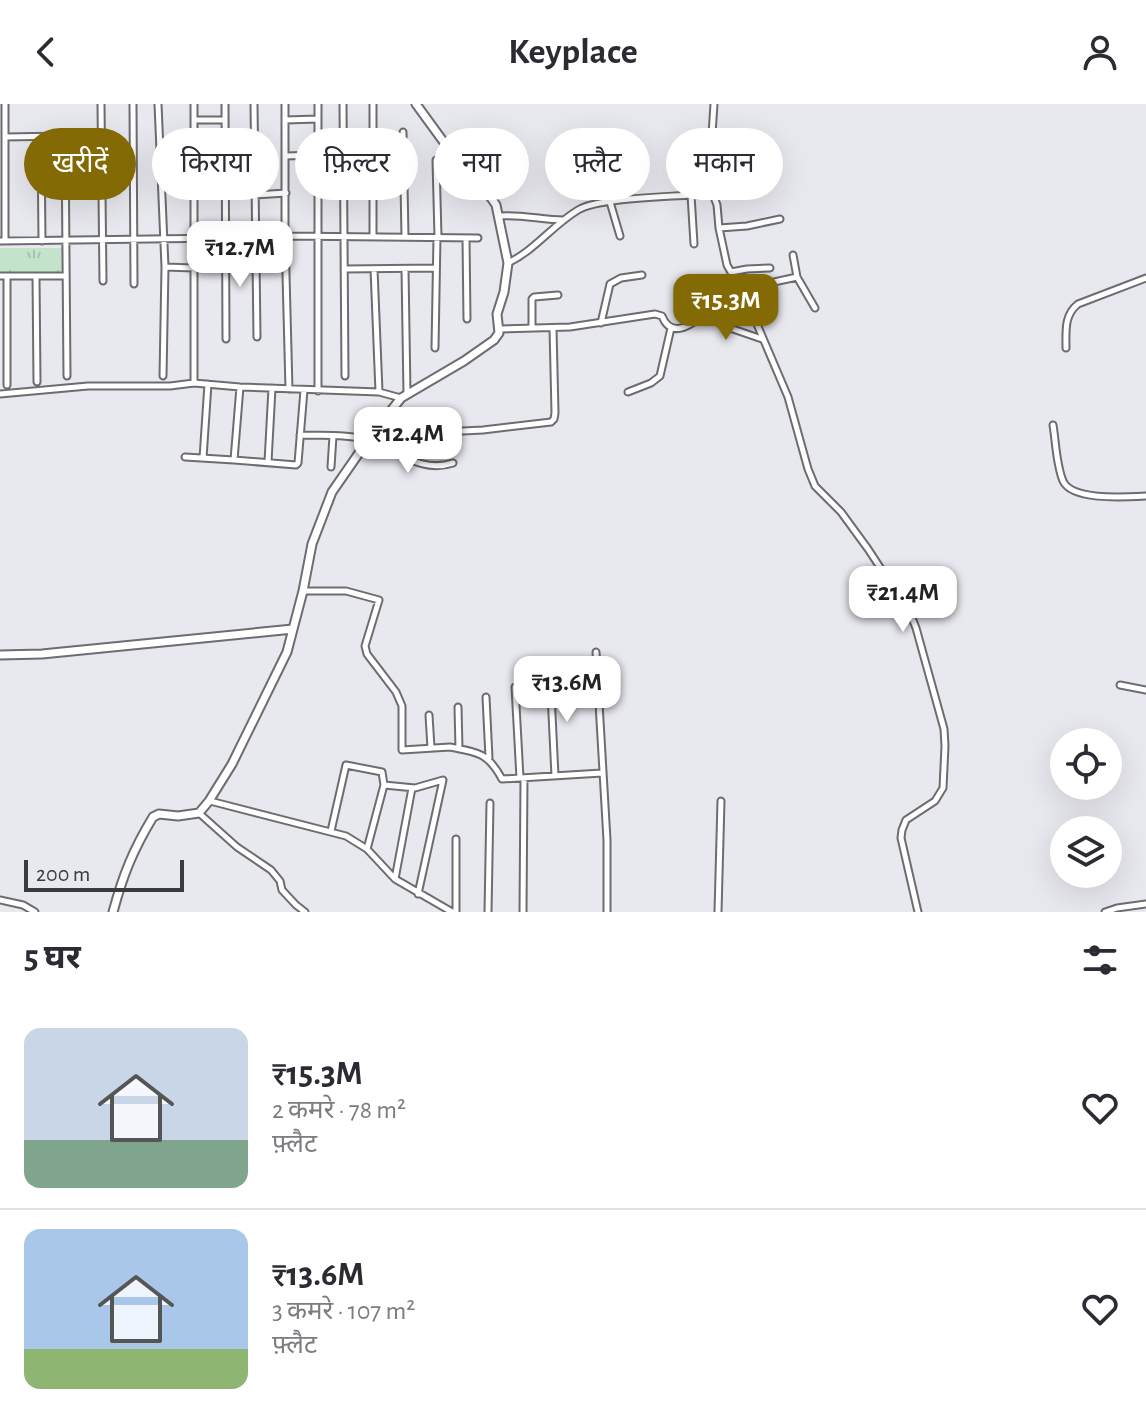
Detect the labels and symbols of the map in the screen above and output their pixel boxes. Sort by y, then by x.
pin: ₹12.7M [175,221,305,289]
pin: ₹15.3M [661,274,791,342]
pin: ₹12.4M [343,407,473,475]
pin: ₹21.4M [838,566,968,634]
pin: ₹13.6M [502,656,632,724]
scale bar [24,856,184,892]

